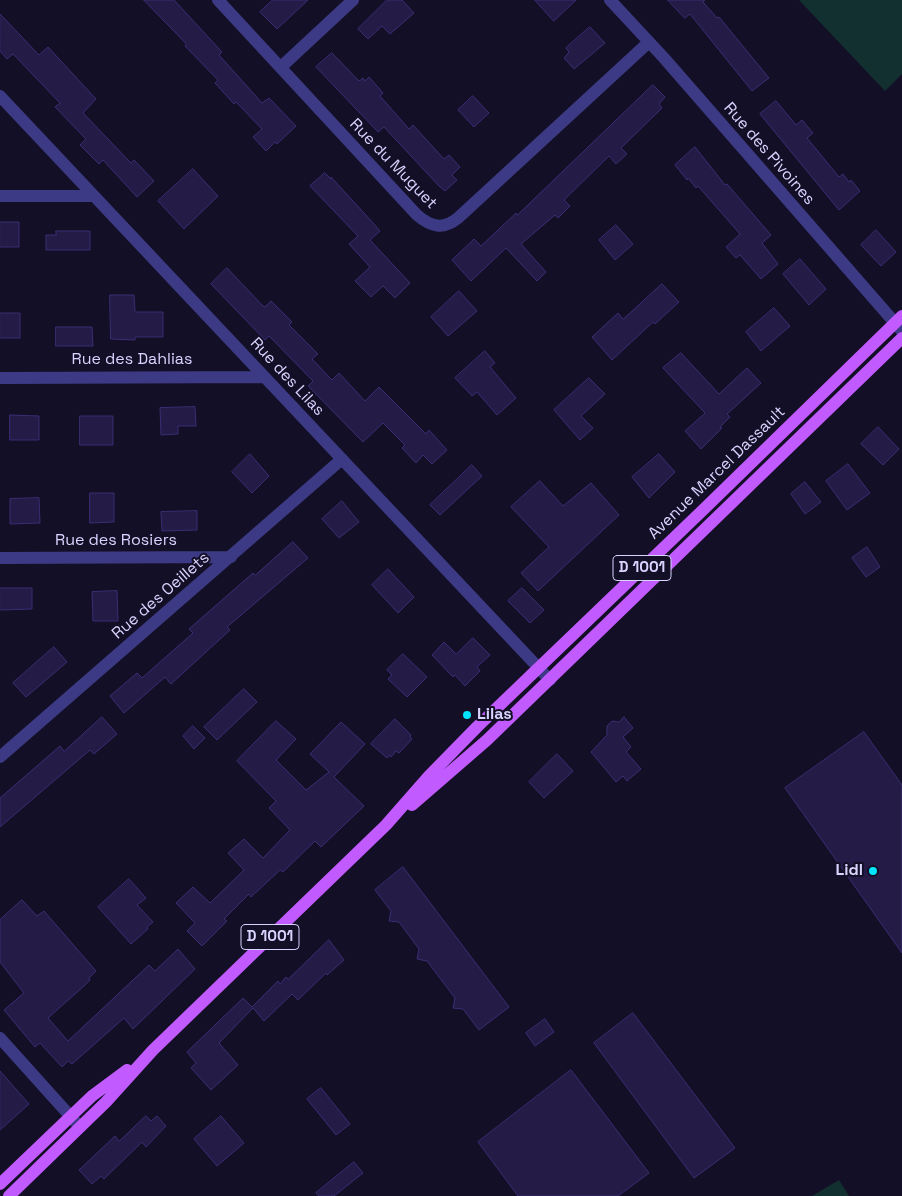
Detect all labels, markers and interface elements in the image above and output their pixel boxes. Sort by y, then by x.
street label: Rue des Pivoines [719,99,819,209]
street label: Rue du Muguet [345,115,441,213]
street label: Rue des Lilas [246,334,328,420]
street label: Rue des Dahlias [72,350,192,370]
street label: Avenue Marcel Dassault [644,403,790,543]
street label: Rue des Rosiers [55,531,177,551]
street label: Rue des Oeillets [108,549,214,643]
road number: D 1001 [613,556,671,580]
place label: Lilas [477,705,512,725]
marker: Lilas [461,709,473,721]
place label: Lidl [836,861,863,881]
marker: Lidl [867,865,879,877]
road number: D 1001 [241,924,299,950]

